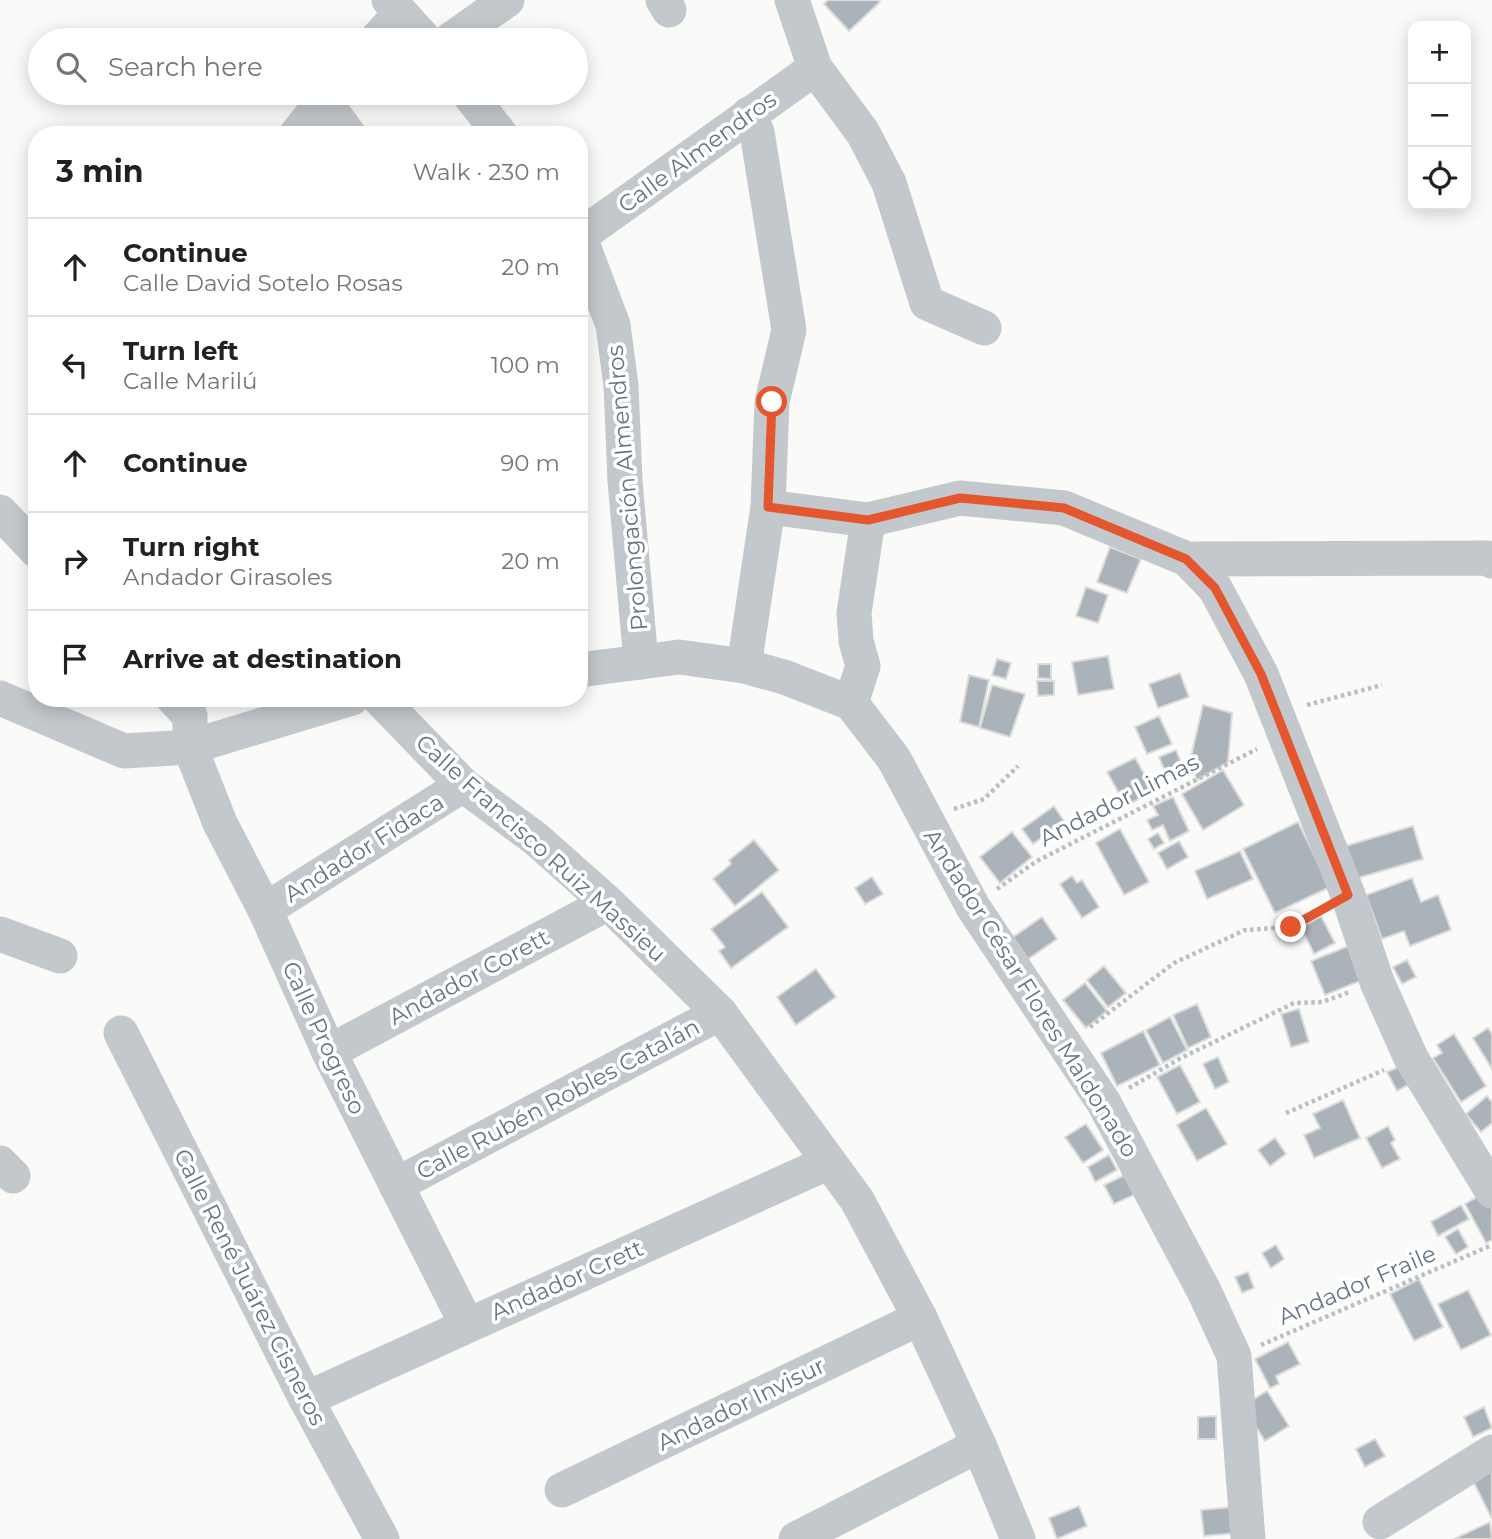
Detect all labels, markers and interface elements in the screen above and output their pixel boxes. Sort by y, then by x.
map controls [1408,21,1471,210]
button: + [1408,21,1471,84]
search box [28,28,588,105]
icon: search [52,48,90,86]
text: Search here [108,51,263,83]
button: − [1408,84,1471,147]
street label: Calle Almendros [612,85,782,219]
button: locate [1408,147,1471,210]
text: 3 min [56,153,143,190]
text: Walk · 230 m [413,158,560,186]
text: Continue [123,237,248,269]
icon: ahead [56,248,94,286]
text: 20 m [501,253,560,281]
text: Calle David Sotelo Rosas [123,269,403,297]
text: Turn left [123,335,239,367]
street label: Prolongación Almendros [601,344,653,632]
icon: left [56,346,94,384]
text: 100 m [491,351,560,379]
text: Calle Marilú [123,367,257,395]
route start [756,386,787,417]
icon: ahead [56,444,94,482]
text: Continue [123,447,248,479]
text: 90 m [500,449,560,477]
text: Turn right [123,531,259,563]
icon: right [56,542,94,580]
text: 20 m [501,547,560,575]
text: Andador Girasoles [123,563,332,591]
icon: arrive [56,640,94,678]
text: Arrive at destination [123,643,402,675]
street label: Calle Francisco Ruiz Massieu [410,728,672,968]
street label: Andador Limas [1035,748,1203,852]
street label: Andador Fidaca [279,788,449,908]
street label: Andador César Flores Maldonado [918,823,1144,1163]
route end [1275,911,1306,942]
street label: Andador Corett [384,923,554,1031]
street label: Calle Progreso [276,957,372,1119]
street label: Calle Rubén Robles Catalán [412,1012,704,1186]
street label: Calle René Juárez Cisneros [168,1144,332,1430]
street label: Andador Crett [486,1234,648,1326]
street label: Andador Fraile [1274,1239,1440,1331]
street label: Andador Invisur [652,1351,830,1457]

